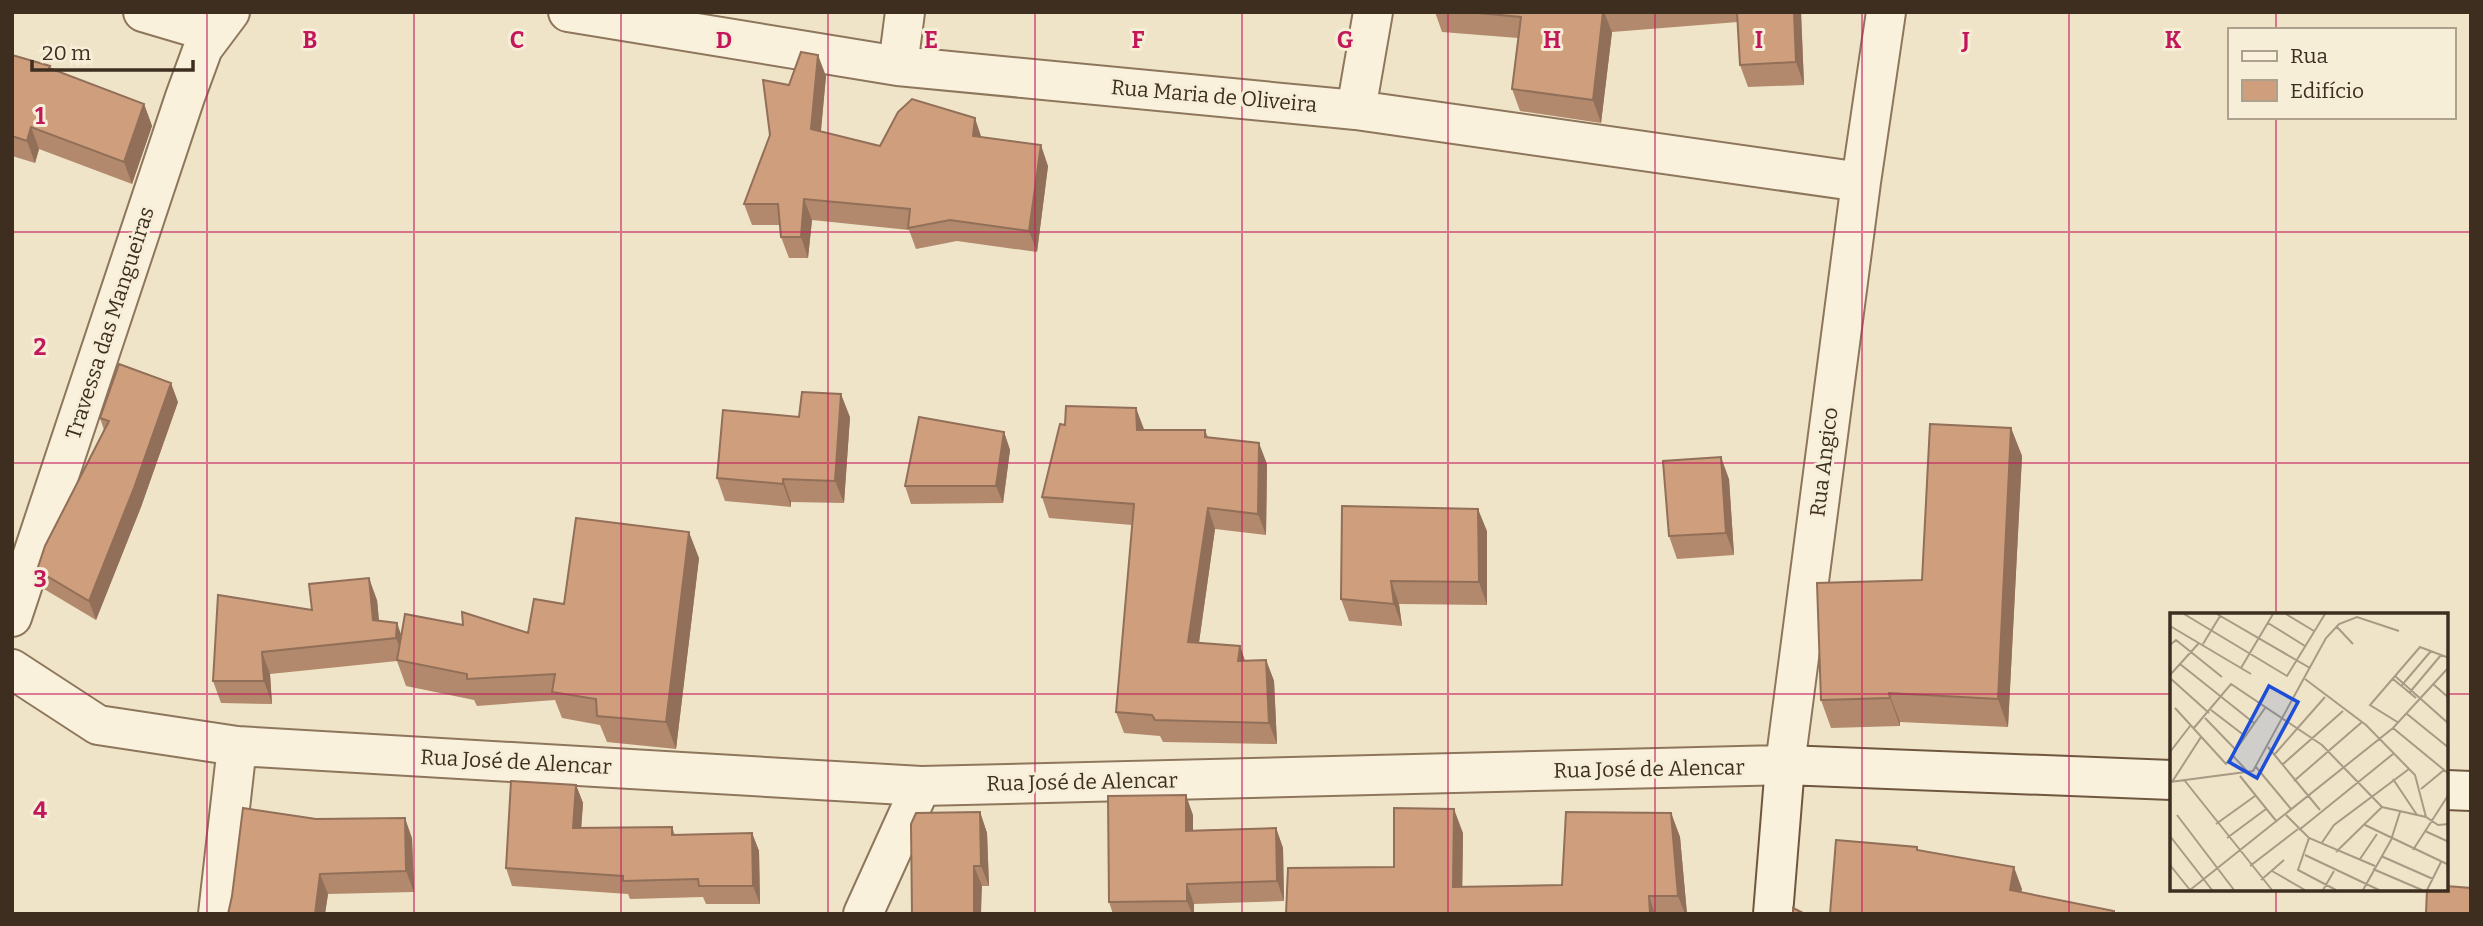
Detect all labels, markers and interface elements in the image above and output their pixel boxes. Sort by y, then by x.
text: B [303,26,317,54]
text: C [510,26,524,54]
text: D [716,26,732,54]
text: E [924,26,938,54]
text: F [1132,26,1145,54]
text: G [1337,26,1354,54]
text: H [1543,26,1561,54]
text: I [1755,26,1763,54]
text: J [1960,26,1970,54]
text: K [2165,26,2182,54]
scale bar [32,28,192,72]
legend [2228,28,2455,119]
text: 20 m [42,40,91,66]
text: Rua [2290,43,2328,69]
street label: Rua Maria de Oliveira [1110,74,1319,118]
text: Edifício [2290,78,2364,104]
text: 1 [35,102,45,130]
street label: Travessa das Mangueiras [60,203,160,443]
text: 2 [34,333,47,361]
street label: Rua Angico [1804,406,1844,518]
text: 3 [33,565,47,593]
inset map [2170,613,2448,891]
street label: Rua José de Alencar [420,744,612,780]
street label: Rua José de Alencar [1553,754,1745,784]
street label: Rua José de Alencar [986,767,1178,797]
text: 4 [33,796,47,824]

